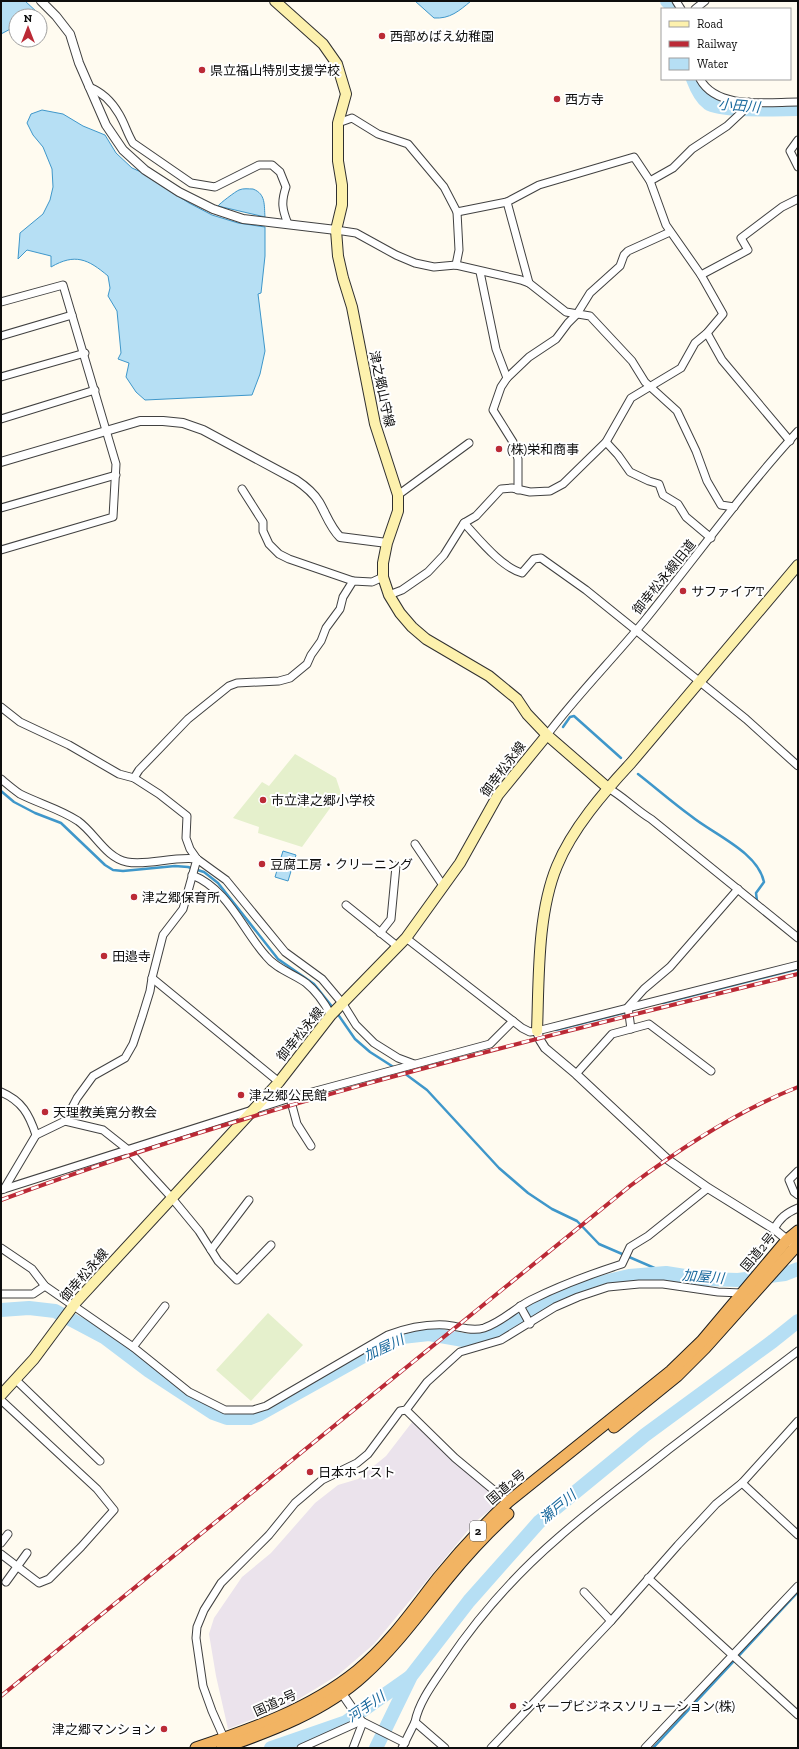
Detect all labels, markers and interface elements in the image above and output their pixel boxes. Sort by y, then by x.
north arrow [8,8,48,48]
legend [661,8,791,80]
text: N [24,12,33,25]
text: Road [697,17,723,31]
place label: 西部めばえ幼稚園 [390,29,494,44]
marker: 西部めばえ幼稚園 [377,31,387,41]
text: Railway [697,37,738,51]
text: Water [697,57,729,71]
place label: 県立福山特別支援学校 [210,63,340,78]
marker: 県立福山特別支援学校 [197,65,207,75]
place label: 西方寺 [565,92,604,107]
marker: 西方寺 [552,94,562,104]
water label: 小田川 [717,96,763,116]
street label: 津之郷山守線 [367,349,397,429]
place label: (株)栄和商事 [507,442,579,457]
marker: (株)栄和商事 [494,444,504,454]
street label: 御幸松永線旧道 [630,537,698,617]
place label: サファイアT [691,584,764,599]
marker: サファイアT [678,586,688,596]
street label: 御幸松永線 [477,739,529,799]
place label: 市立津之郷小学校 [271,793,375,808]
marker: 市立津之郷小学校 [258,795,268,805]
place label: 豆腐工房・クリーニング [270,857,413,872]
marker: 豆腐工房・クリーニング [257,859,267,869]
place label: 津之郷保育所 [142,890,220,905]
marker: 津之郷保育所 [129,892,139,902]
place label: 田邉寺 [112,949,151,964]
marker: 田邉寺 [99,951,109,961]
street label: 御幸松永線 [274,1004,326,1064]
place label: 津之郷公民館 [249,1088,327,1103]
marker: 津之郷公民館 [236,1090,246,1100]
place label: 天理教美寛分教会 [53,1105,157,1120]
marker: 天理教美寛分教会 [40,1107,50,1117]
street label: 国道2号 [738,1230,778,1274]
street label: 御幸松永線 [57,1246,111,1304]
water label: 加屋川 [681,1267,727,1287]
water label: 加屋川 [361,1331,408,1365]
place label: 日本ホイスト [318,1465,396,1480]
marker: 日本ホイスト [305,1467,315,1477]
street label: 国道2号 [484,1467,528,1507]
water label: 瀬戸川 [536,1486,581,1527]
road number: 2 [470,1521,486,1541]
street label: 国道2号 [251,1687,299,1719]
water label: 河手川 [344,1687,390,1726]
place label: シャープビジネスソリューション(株) [521,1699,736,1714]
marker: シャープビジネスソリューション(株) [508,1701,518,1711]
place label: 津之郷マンション [52,1722,156,1737]
marker: 津之郷マンション [159,1724,169,1734]

